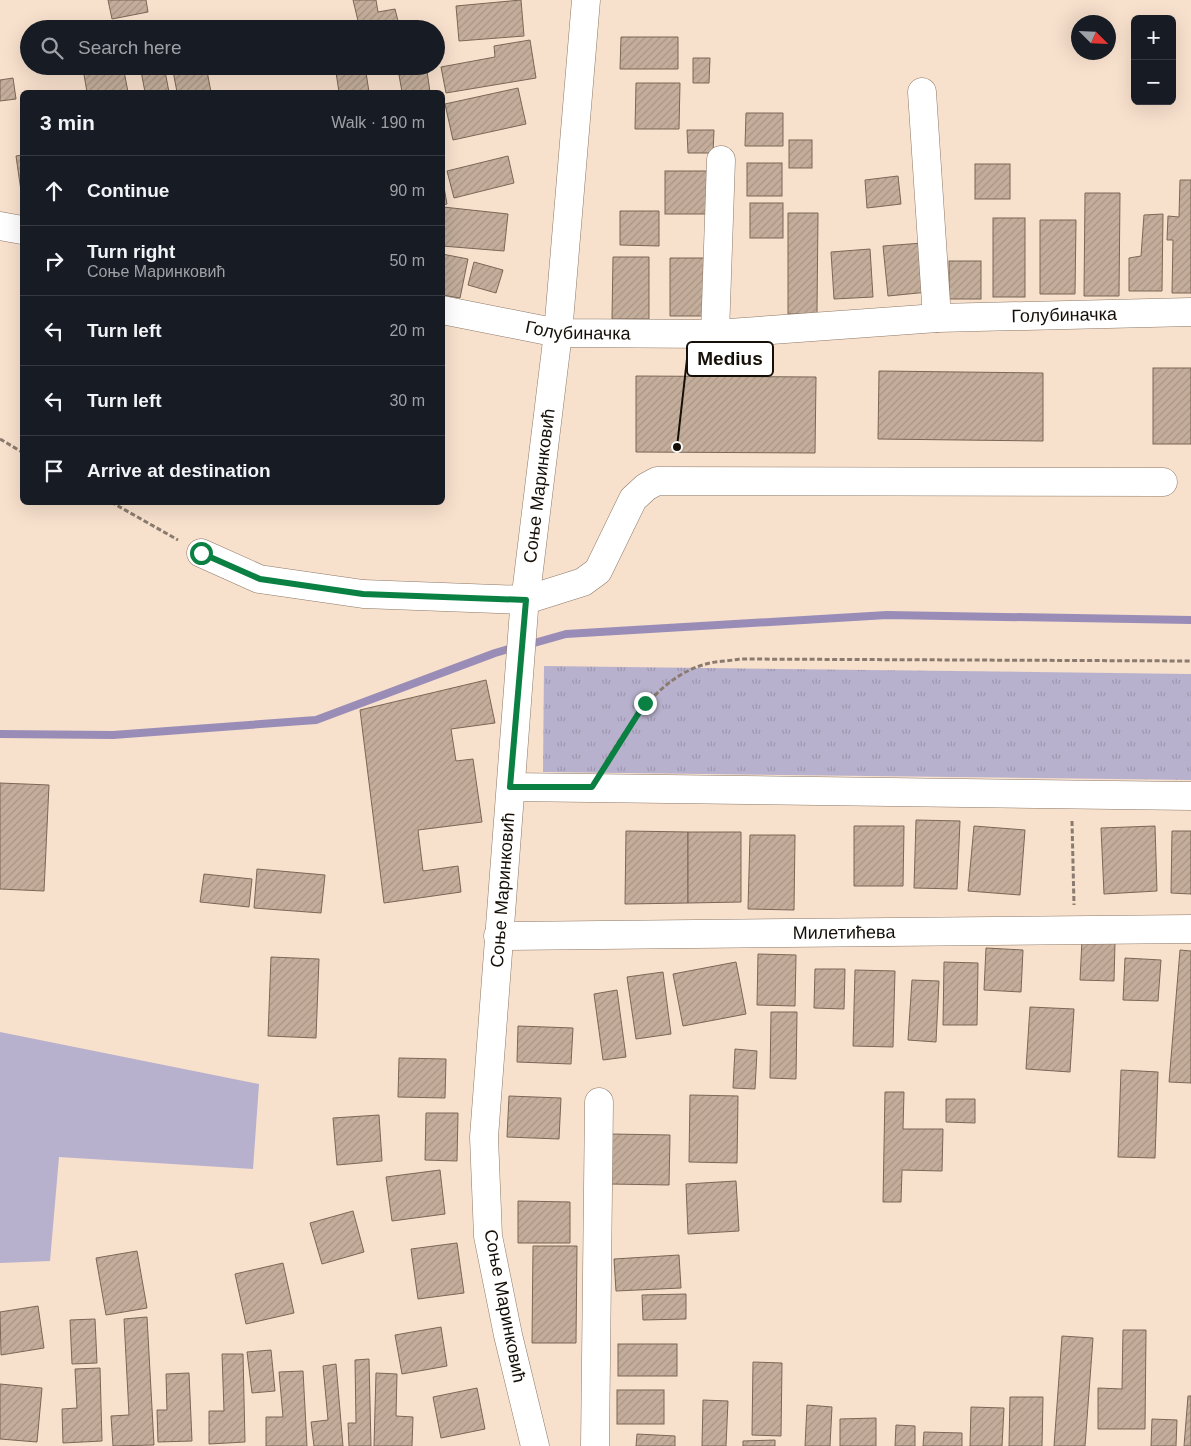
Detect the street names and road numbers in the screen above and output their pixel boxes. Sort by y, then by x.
street label: Голубиначка [1011,304,1118,326]
street label: Голубиначка [524,317,632,343]
street label: Соње Маринковић [520,407,559,564]
street label: Соње Маринковић [487,812,519,968]
street label: Милетићева [793,922,896,943]
street label: Соње Маринковић [480,1228,530,1384]

